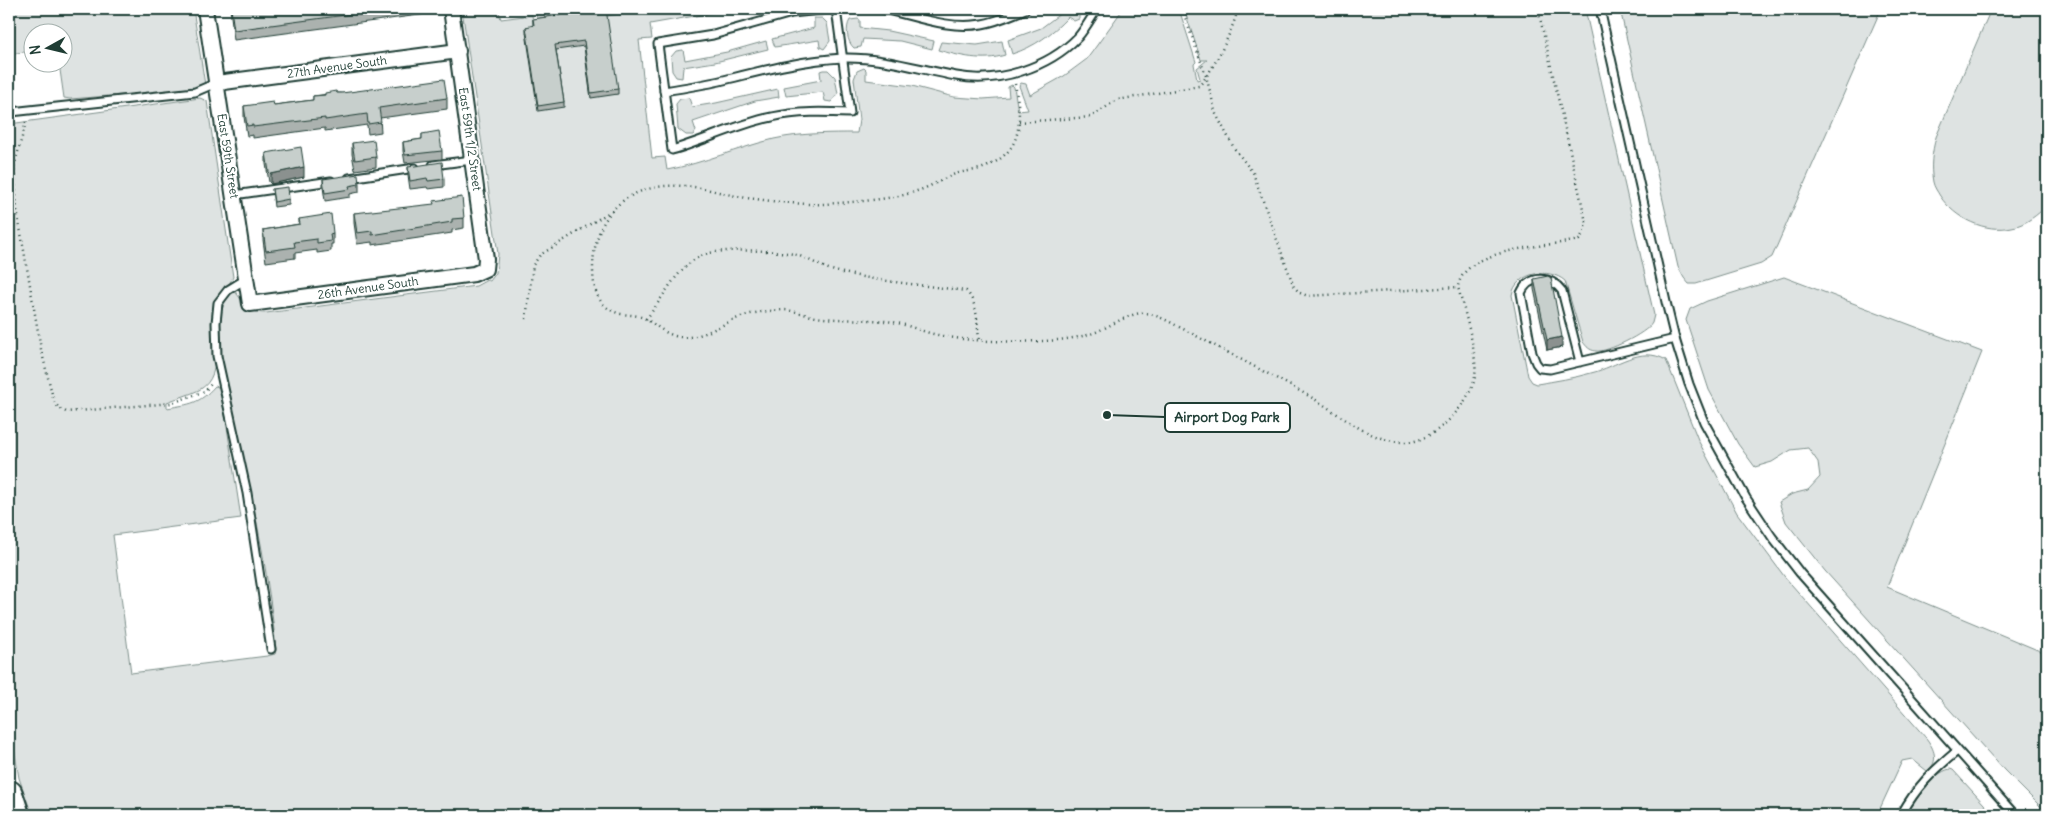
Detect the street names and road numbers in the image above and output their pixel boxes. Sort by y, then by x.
street label: 27th Avenue South [286,52,388,81]
street label: East 59th 1/2 Street [456,86,485,192]
street label: East 59th Street [214,112,243,199]
street label: 26th Avenue South [316,273,419,302]

